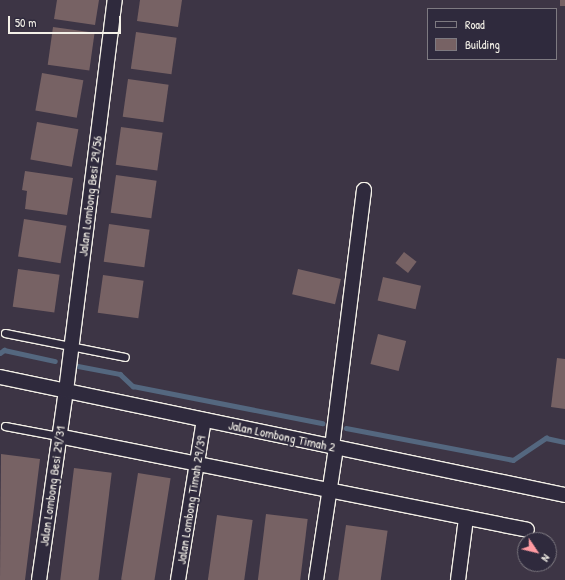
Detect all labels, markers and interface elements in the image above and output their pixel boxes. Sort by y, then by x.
scale bar [10,8,123,34]
legend [427,8,557,60]
text: 50 m [15,14,36,31]
text: Road [465,16,485,33]
text: Building [465,36,500,53]
street label: Jalan Lombong Besi 29/56 [75,135,105,257]
street label: Jalan Lombong Timah 2 [227,417,337,455]
street label: Jalan Lombong Besi 29/31 [36,425,68,547]
street label: Jalan Lombong Timah 29/39 [173,435,209,565]
north arrow [517,532,557,572]
text: N [539,552,553,565]

